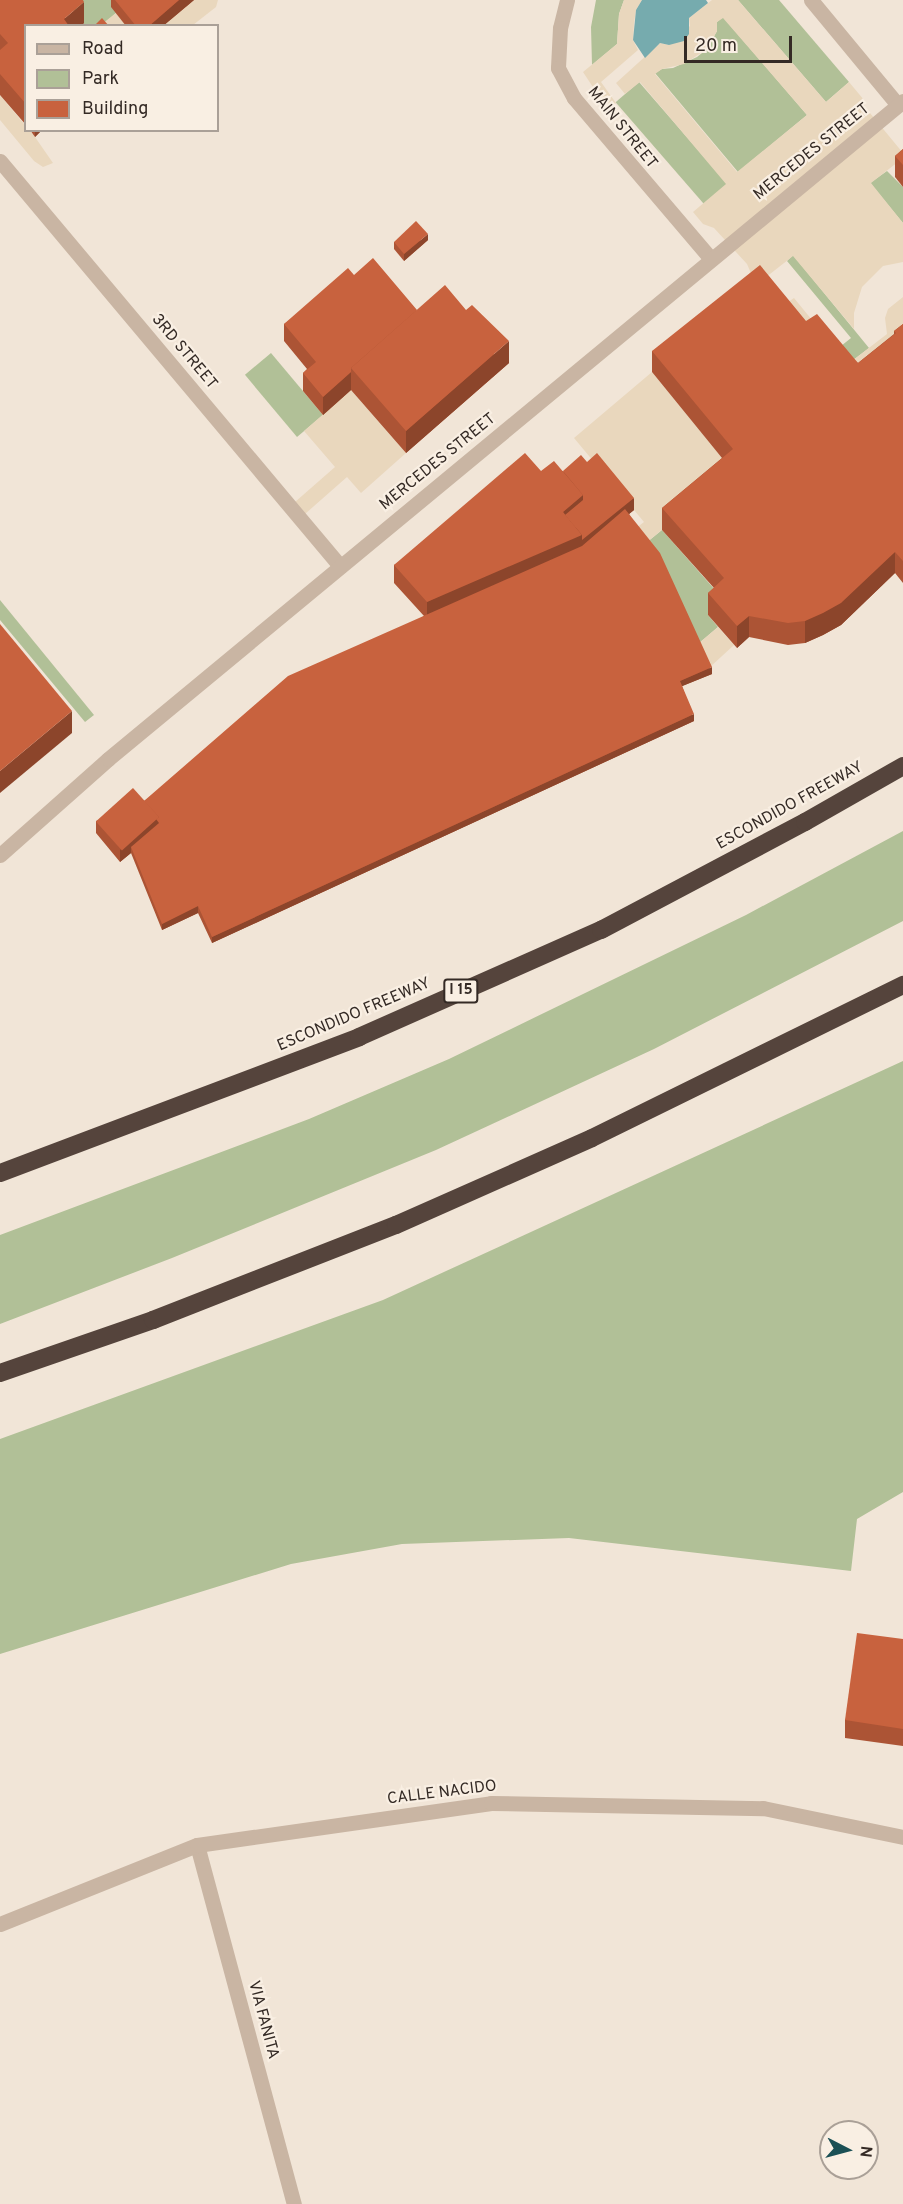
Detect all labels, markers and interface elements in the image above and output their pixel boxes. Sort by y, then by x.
legend [24,24,219,132]
scale bar [687,24,795,62]
text: 20 m [695,35,737,58]
text: Road [82,38,124,61]
text: Park [82,68,119,91]
street label: MAIN STREET [583,83,661,173]
text: Building [82,98,148,121]
street label: MERCEDES STREET [750,99,874,205]
street label: 3RD STREET [147,310,221,394]
street label: MERCEDES STREET [376,409,500,515]
street label: ESCONDIDO FREEWAY [713,758,867,854]
street label: ESCONDIDO FREEWAY [275,974,433,1056]
road number: I 15 [443,979,479,1003]
street label: CALLE NACIDO [386,1777,498,1809]
street label: VIA FANITA [243,1979,283,2061]
north arrow [819,2120,879,2180]
text: N [854,2145,875,2158]

